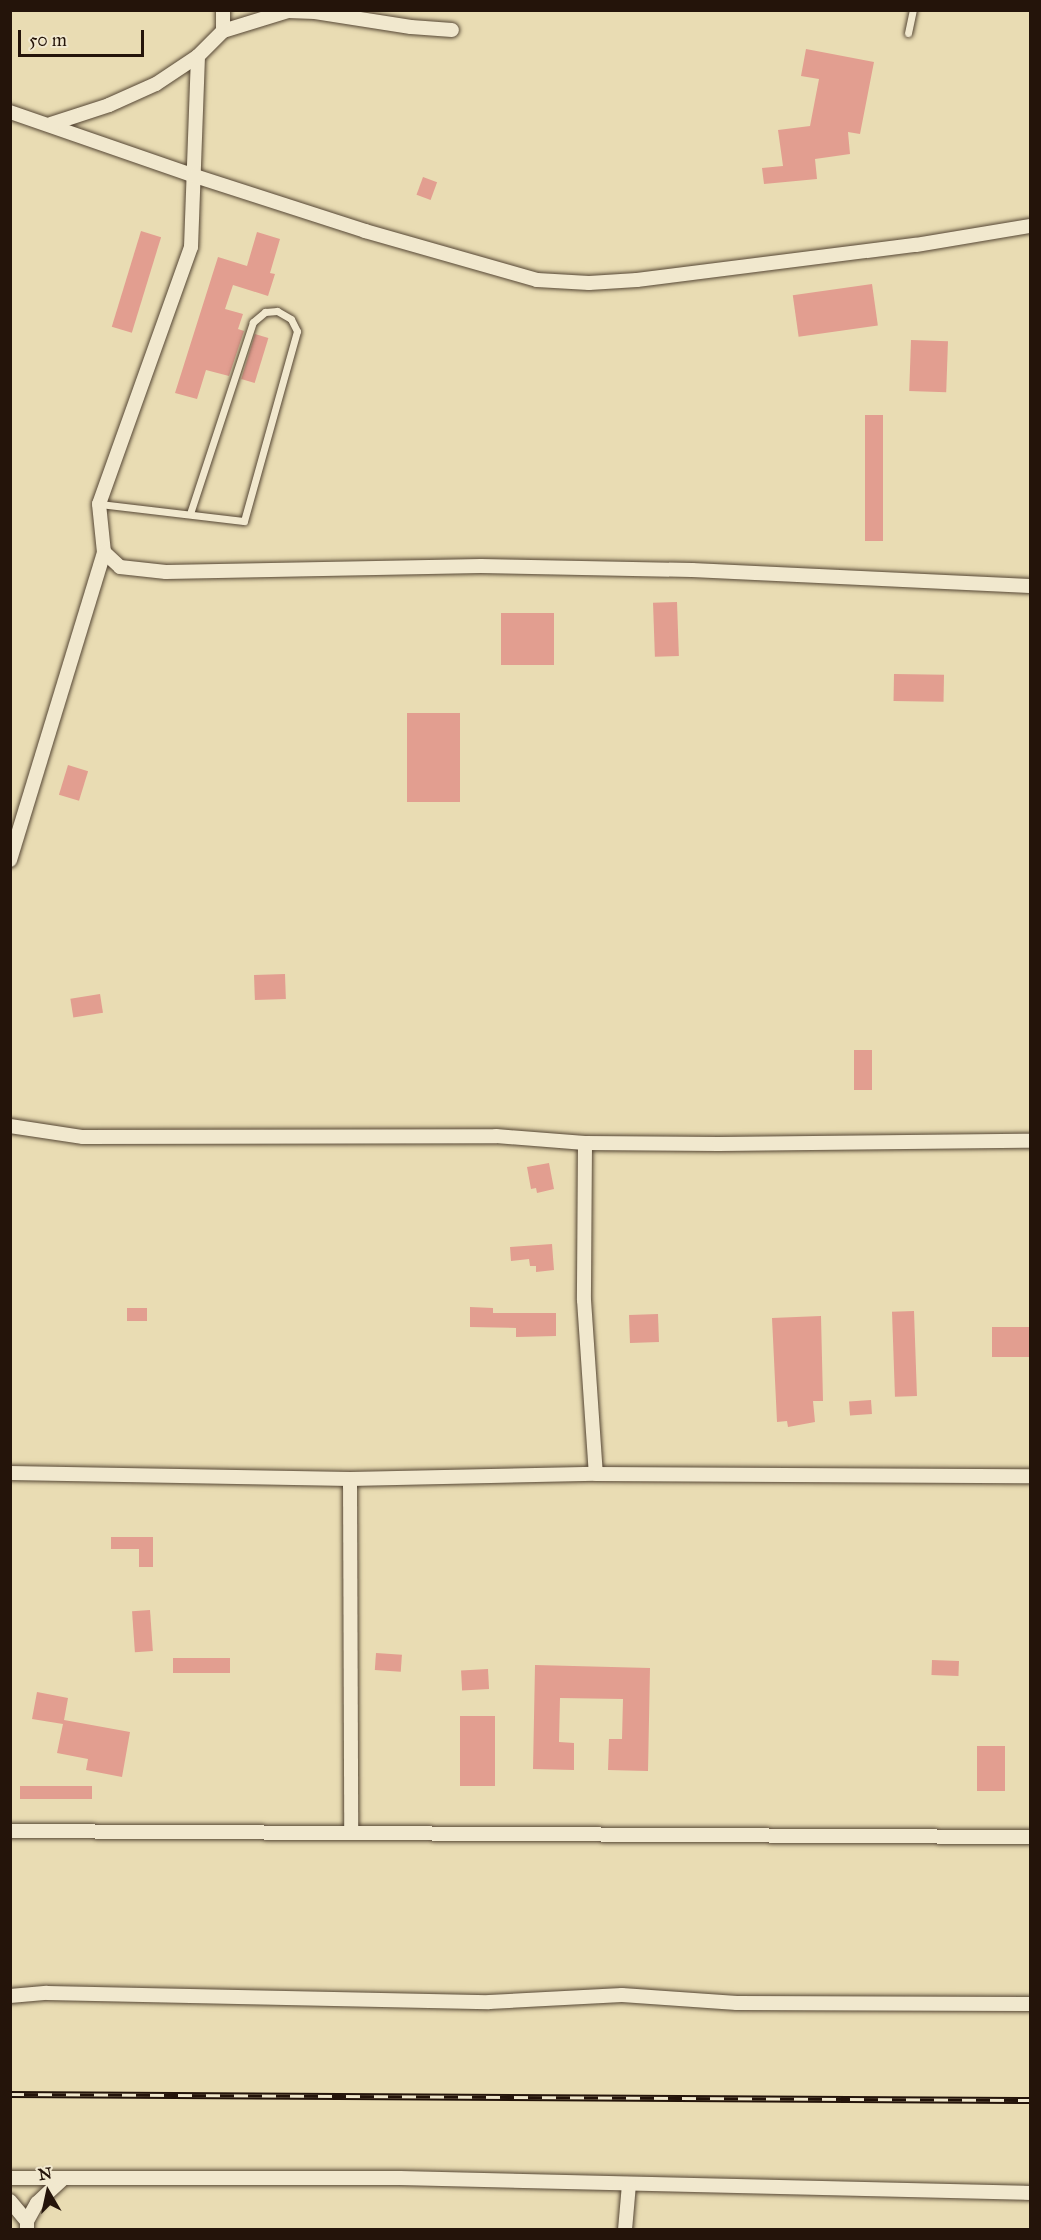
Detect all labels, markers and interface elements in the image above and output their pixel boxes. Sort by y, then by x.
scale bar [21,18,147,56]
text: 50 m [29,29,67,51]
north arrow [18,2162,78,2222]
text: N [37,2163,53,2184]

